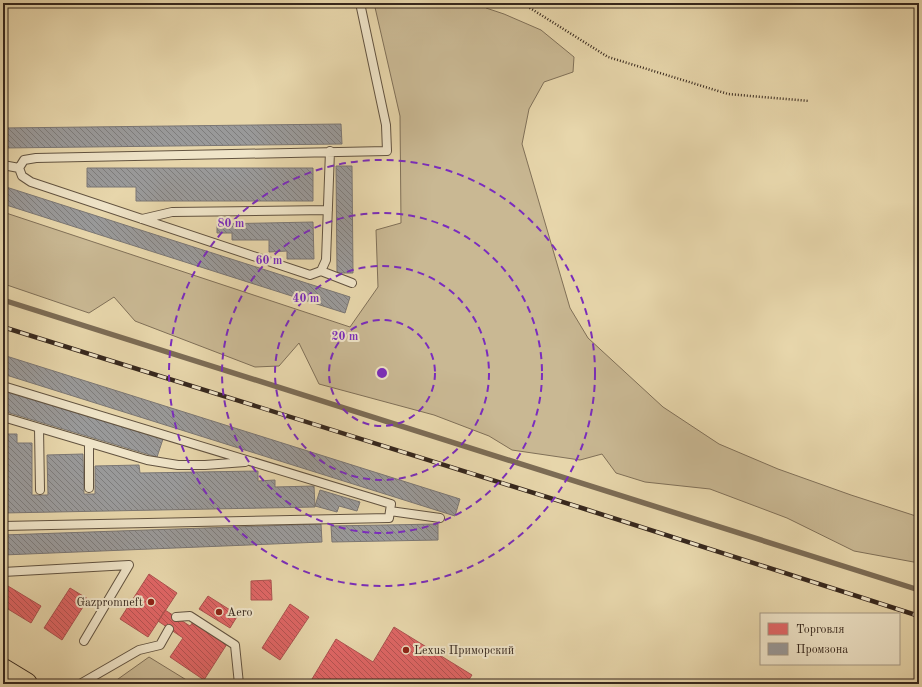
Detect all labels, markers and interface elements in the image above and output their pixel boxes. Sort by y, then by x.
text: 80 m [218,218,245,230]
text: 60 m [256,255,283,267]
text: 40 m [293,293,320,305]
text: 20 m [332,331,359,343]
centre of rings [375,366,389,380]
place label: Gazpromneft [76,597,143,609]
marker: Gazpromneft [146,597,156,607]
marker: Aero [214,607,224,617]
place label: Aero [227,607,253,619]
legend [760,613,900,665]
text: Торговля [796,624,845,636]
text: Промзона [796,644,848,656]
marker: Lexus Приморский [401,645,411,655]
place label: Lexus Приморский [414,645,514,657]

